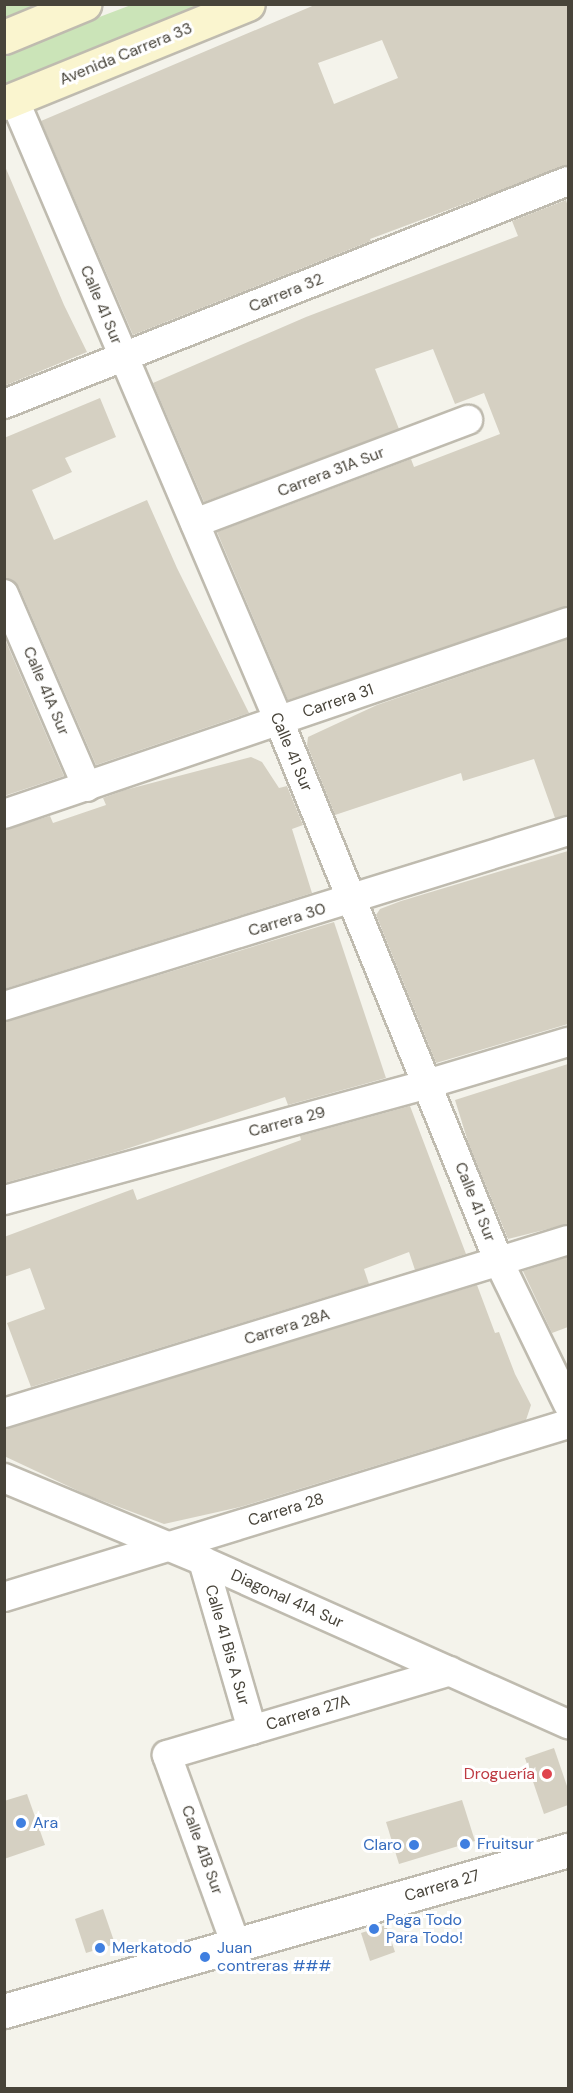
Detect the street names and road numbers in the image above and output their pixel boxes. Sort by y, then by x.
street label: Avenida Carrera 33 [57,19,195,89]
street label: Calle 41 Sur [76,263,126,347]
street label: Carrera 32 [246,269,326,317]
street label: Carrera 31A Sur [275,443,387,501]
street label: Calle 41A Sur [19,644,73,738]
street label: Carrera 31 [300,680,376,722]
street label: Calle 41 Sur [266,710,316,794]
street label: Carrera 30 [246,899,328,941]
street label: Carrera 29 [246,1103,328,1141]
street label: Calle 41 Sur [450,1159,500,1245]
street label: Carrera 28A [242,1305,332,1349]
street label: Carrera 28 [246,1489,326,1531]
street label: Diagonal 41A Sur [228,1566,346,1632]
street label: Calle 41 Bis A Sur [201,1582,253,1708]
street label: Carrera 27A [264,1691,352,1735]
street label: Calle 41B Sur [177,1803,227,1897]
street label: Carrera 27 [402,1866,482,1906]

